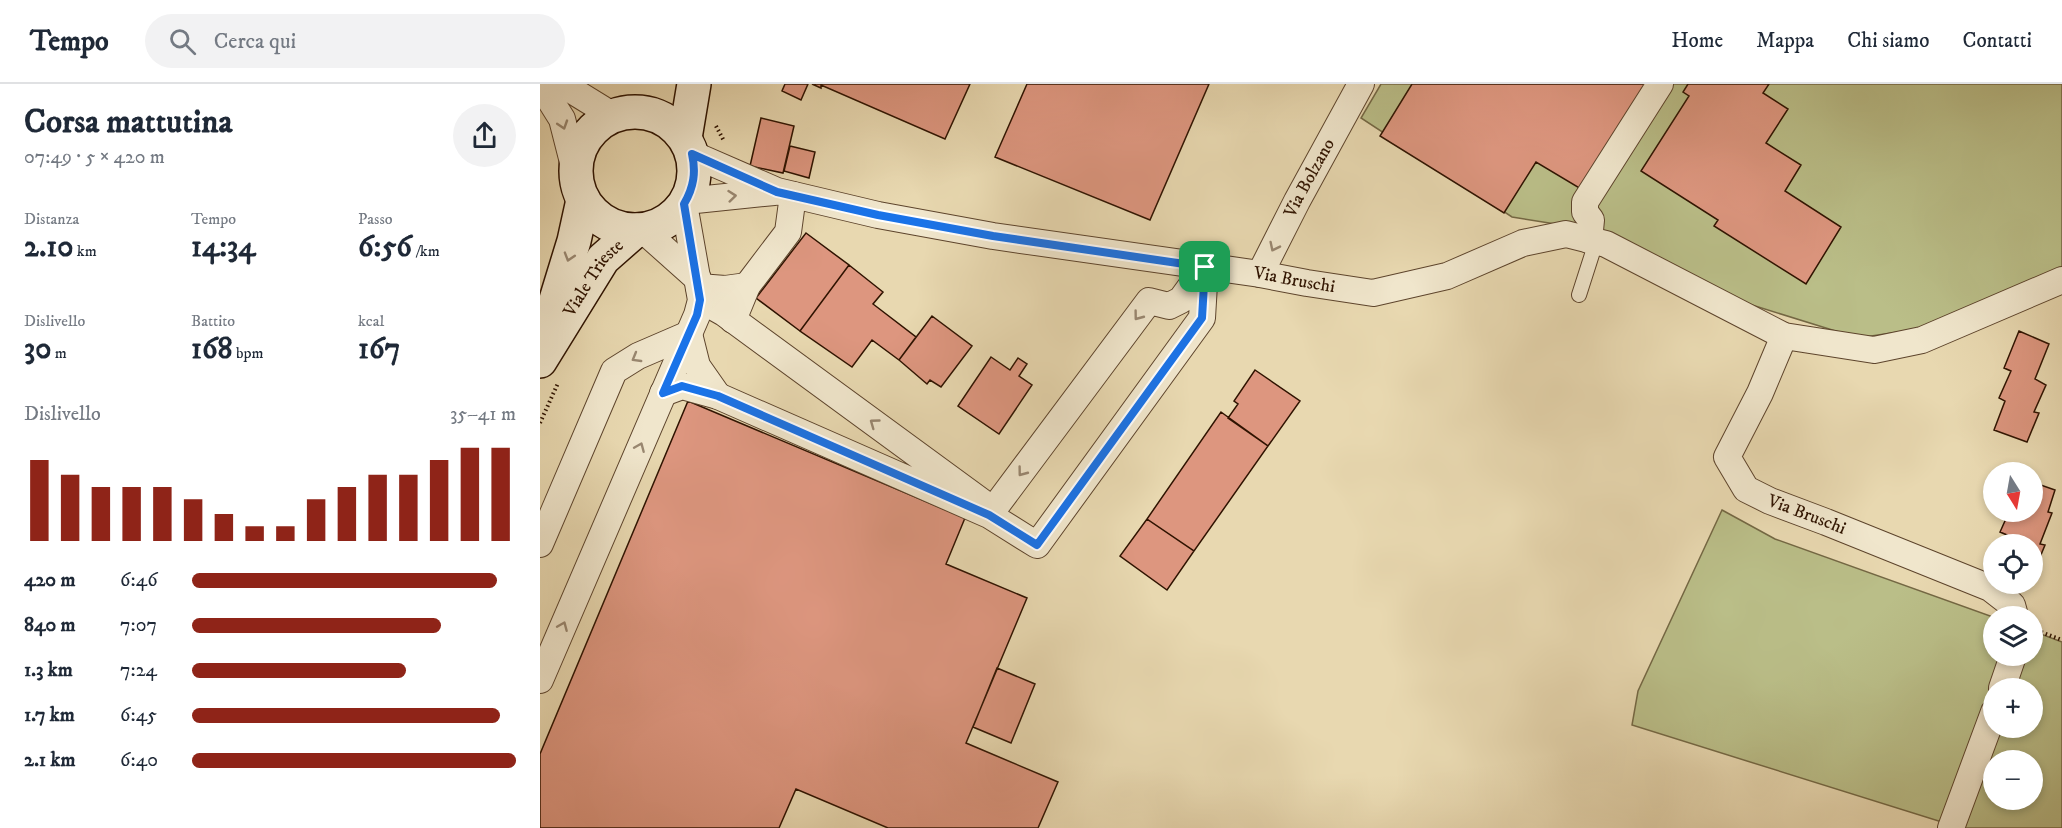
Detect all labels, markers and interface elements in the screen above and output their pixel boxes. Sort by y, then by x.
search box [145,14,565,68]
text: Tempo [30,24,109,59]
icon: search [166,25,199,58]
text: Cerca qui [214,28,296,55]
text: Home [1671,28,1723,54]
text: Mappa [1756,28,1814,54]
text: Chi siamo [1847,28,1929,54]
text: Contatti [1962,28,2032,54]
text: Corsa mattutina [24,102,233,143]
button: share [453,104,516,167]
one-way arrow [555,119,568,130]
street label: Via Bolzano [1279,135,1340,222]
text: 07:49 · 5 × 420 m [24,145,165,170]
one-way arrow [727,190,736,203]
text: Distanza [24,209,79,229]
text: Tempo [191,209,236,229]
text: Passo [358,209,393,229]
text: 2.10 [24,229,73,266]
text: 14:34 [191,229,256,266]
text: 6:56 [358,229,412,266]
street label: Viale Trieste [558,235,628,322]
one-way arrow [1269,240,1281,251]
text: km [73,241,97,261]
text: /km [412,241,440,261]
pin [1179,241,1230,292]
icon: arrive [1188,250,1221,283]
one-way arrow [564,251,576,262]
street label: Via Bruschi [1251,262,1336,298]
one-way arrow [1135,309,1146,320]
text: Dislivello [24,311,85,331]
text: Battito [191,311,235,331]
text: kcal [358,311,384,331]
text: 30 [24,331,51,368]
text: 168 [191,331,233,368]
text: 167 [358,331,400,368]
text: m [51,343,67,363]
text: bpm [233,343,264,363]
one-way arrow [632,351,642,362]
text: Dislivello [24,402,101,427]
text: 35–41 m [450,402,516,427]
one-way arrow [869,419,880,430]
one-way arrow [633,442,645,453]
north arrow [1983,462,2043,522]
map controls [1983,462,2043,810]
one-way arrow [1018,465,1029,476]
street label: Via Bruschi [1763,490,1849,540]
button: locate [1983,534,2043,594]
text: 420 m [24,568,75,593]
text: 6:46 [120,568,158,593]
button: layers [1983,606,2043,666]
text: 840 m [24,613,76,638]
text: 7:07 [120,613,157,638]
one-way arrow [556,621,568,632]
text: 1.3 km [24,658,73,683]
text: 7:24 [120,658,157,683]
button: + [1983,678,2043,738]
text: 1.7 km [24,703,75,728]
text: 6:45 [120,703,157,728]
text: 2.1 km [24,748,75,773]
text: 6:40 [120,748,158,773]
button: − [1983,750,2043,810]

